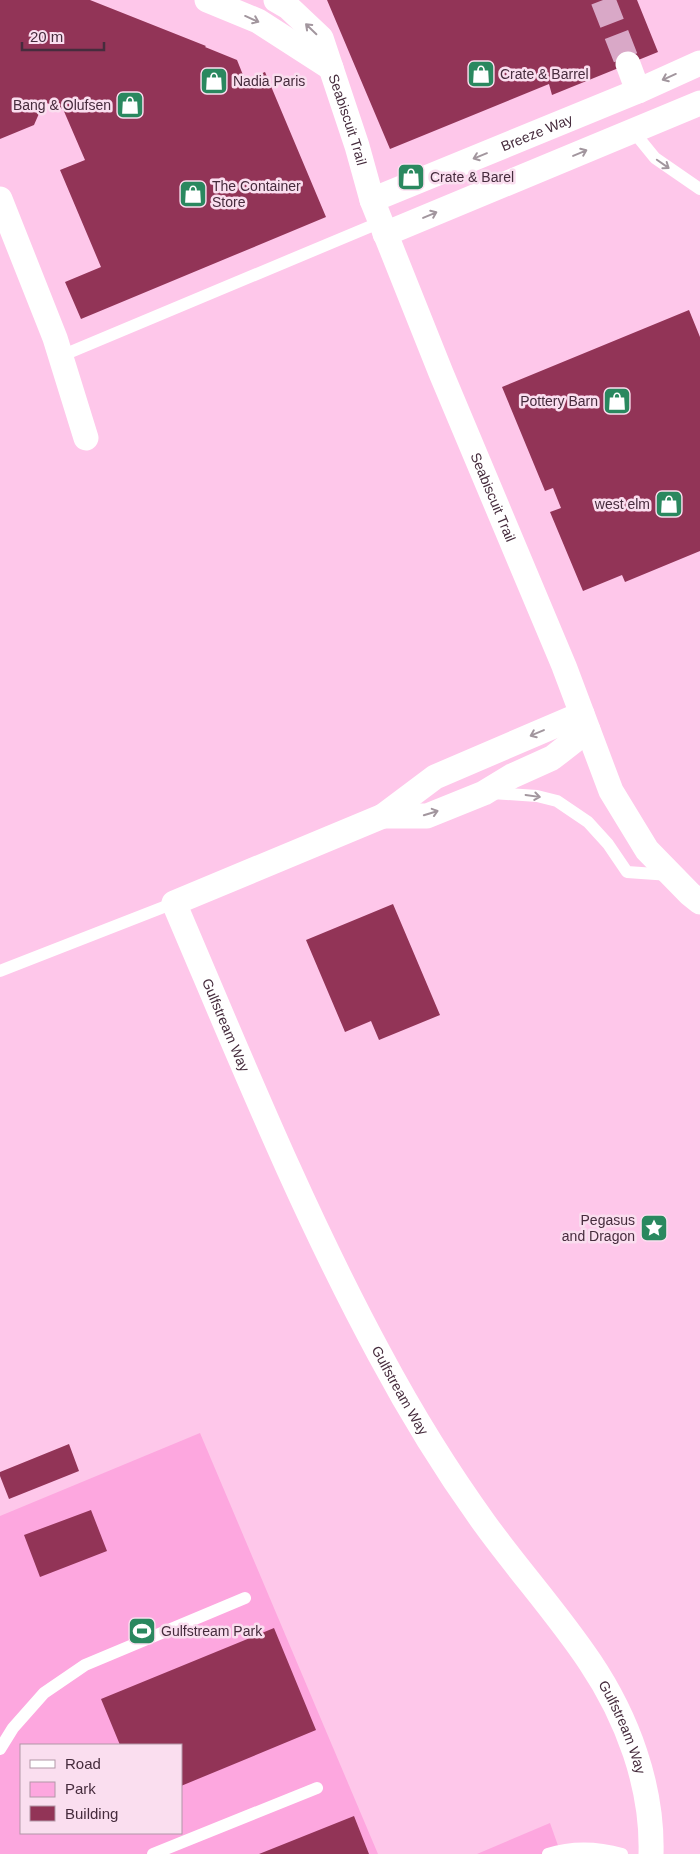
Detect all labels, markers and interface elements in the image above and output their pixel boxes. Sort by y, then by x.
one-way arrow [244,14,259,24]
scale bar [22,20,105,52]
one-way arrow [305,23,317,35]
text: 20 m [30,28,63,45]
shop icon: Crate & Barrel [466,59,496,89]
shop icon: Nadia Paris [199,66,229,96]
place label: Crate & Barrel [500,66,589,82]
street label: Seabiscuit Trail [326,72,370,167]
place label: Nadia Paris [233,73,305,89]
one-way arrow [662,73,677,83]
shop icon: Bang & Olufsen [115,90,145,120]
place label: Bang & Olufsen [13,97,111,113]
street label: Breeze Way [499,111,575,154]
one-way arrow [572,147,587,157]
one-way arrow [473,151,488,161]
one-way arrow [656,159,670,169]
shop icon: Crate & Barel [396,162,426,192]
place label: Crate & Barel [430,169,514,185]
place label: The Container Store [212,178,301,210]
shop icon: The Container Store [178,179,208,209]
one-way arrow [422,210,437,220]
shop icon: Pottery Barn [602,386,632,416]
place label: Pottery Barn [520,393,598,409]
street label: Seabiscuit Trail [467,450,519,544]
shop icon: west elm [654,489,684,519]
place label: west elm [594,496,650,512]
one-way arrow [530,729,545,738]
one-way arrow [524,791,540,801]
one-way arrow [423,808,439,818]
street label: Gulfstream Way [199,976,253,1074]
place label: Pegasus and Dragon [562,1212,635,1244]
place icon: Pegasus and Dragon [639,1213,669,1243]
street label: Gulfstream Way [369,1343,432,1438]
sports icon: Gulfstream Park [127,1616,157,1646]
place label: Gulfstream Park [161,1623,263,1639]
street label: Gulfstream Way [595,1678,649,1776]
legend [20,1744,182,1834]
text: Road [65,1755,101,1772]
text: Park [65,1780,96,1797]
text: Building [65,1805,118,1822]

